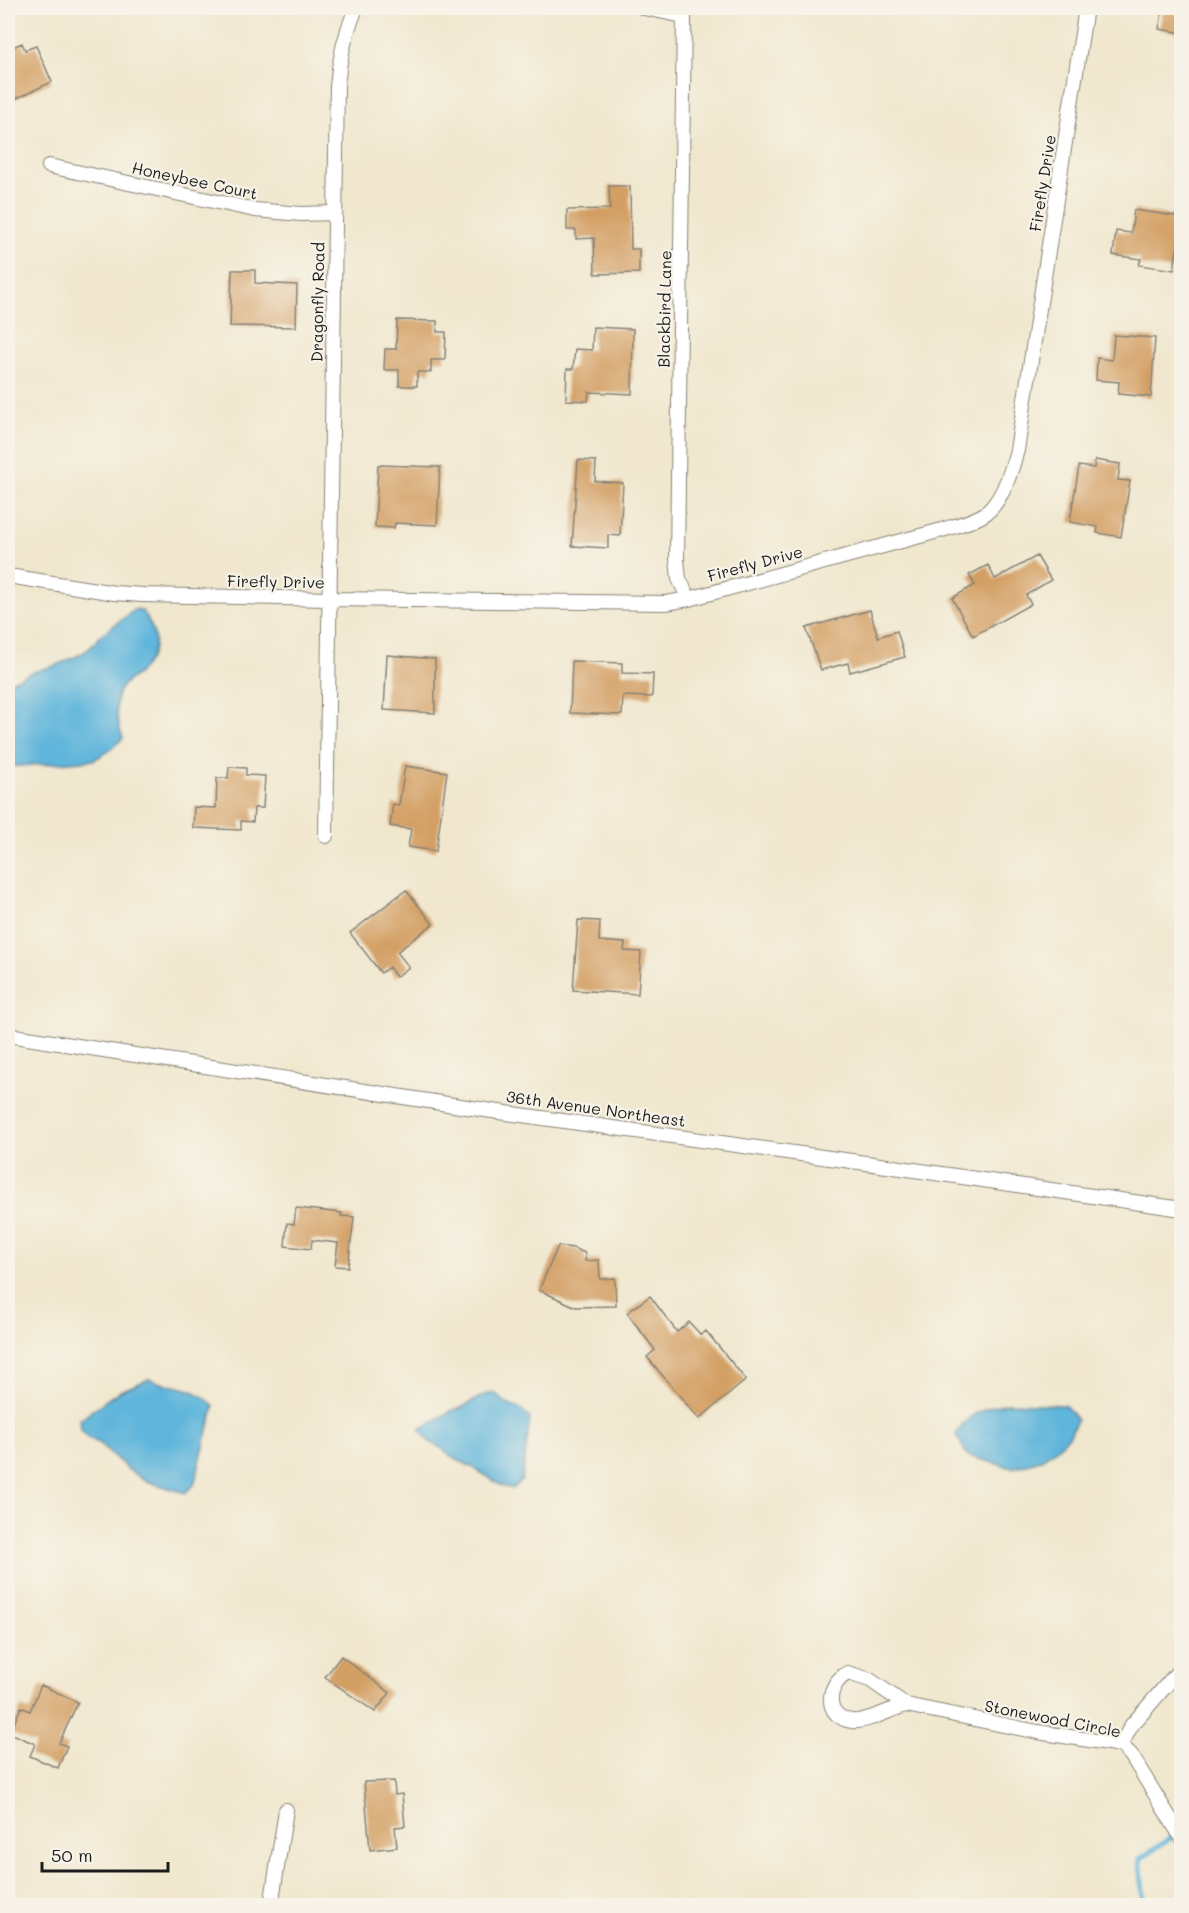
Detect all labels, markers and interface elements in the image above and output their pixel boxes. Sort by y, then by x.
street label: Firefly Drive [1024,133,1060,233]
street label: Honeybee Court [130,156,260,204]
street label: Dragonfly Road [305,242,329,362]
street label: Blackbird Lane [652,250,676,368]
street label: Firefly Drive [705,540,805,586]
street label: Firefly Drive [227,570,325,592]
street label: 36th Avenue Northeast [505,1085,687,1131]
street label: Stonewood Circle [983,1694,1123,1742]
scale bar [42,1835,168,1873]
text: 50 m [51,1843,93,1867]

